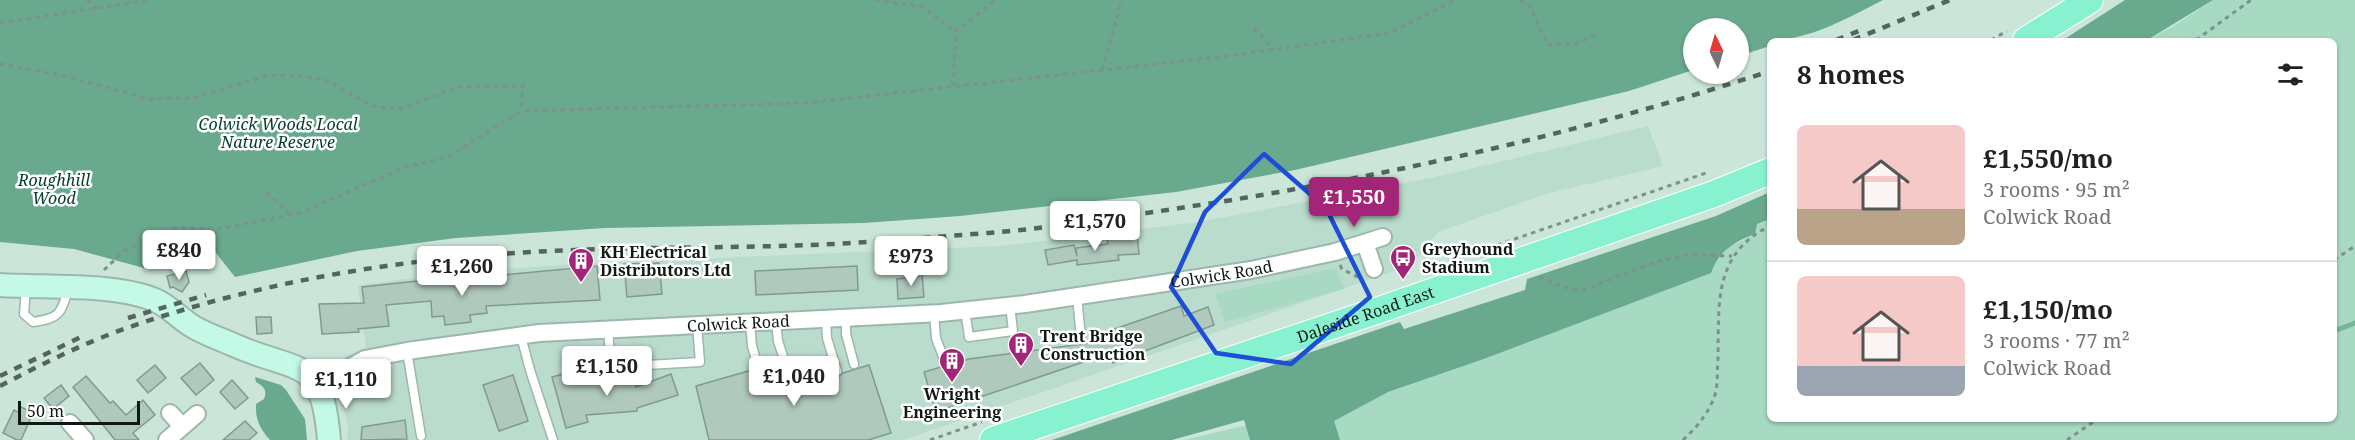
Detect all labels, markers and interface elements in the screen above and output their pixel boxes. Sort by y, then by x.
north arrow [1683,18,1749,84]
map controls [1683,18,1749,84]
text: 8 homes [1797,56,1905,92]
icon: filters [2274,58,2307,91]
park label: Colwick Woods Local Nature Reserve [198,113,358,153]
text: £1,550/mo [1983,140,2113,176]
icon: home [1845,149,1917,221]
park label: Roughhill Wood [17,169,90,209]
text: 3 rooms · 95 m² [1983,176,2130,203]
pin: £1,550 [1305,177,1403,228]
text: £1,550 [1323,183,1385,210]
pin: £1,570 [1046,201,1144,252]
text: Colwick Road [1983,203,2112,230]
text: £1,570 [1064,207,1126,234]
pin: £840 [143,230,215,281]
text: £840 [156,236,202,263]
pin: £973 [875,236,947,287]
place label: Greyhound Stadium [1422,238,1514,278]
place label: KH Electrical Distributors Ltd [600,241,732,281]
text: £973 [888,242,934,269]
bus stop icon: Greyhound Stadium [1388,243,1418,281]
pin: £1,260 [413,246,511,297]
building icon: KH Electrical Distributors Ltd [566,246,596,284]
text: £1,260 [431,252,493,279]
street label: Colwick Road [1169,255,1275,293]
street label: Daleside Road East [1294,281,1437,348]
text: £1,150/mo [1983,291,2113,327]
icon: home [1845,300,1917,372]
street label: Colwick Road [686,310,791,337]
place label: Trent Bridge Construction [1040,325,1146,365]
text: 3 rooms · 77 m² [1983,327,2130,354]
building icon: Trent Bridge Construction [1006,330,1036,368]
pin: £1,150 [558,346,656,397]
building icon: Wright Engineering [937,346,967,384]
text: £1,150 [576,352,638,379]
text: Colwick Road [1983,354,2112,381]
pin: £1,040 [745,356,843,407]
pin: £1,110 [297,359,395,410]
text: £1,040 [763,362,825,389]
text: £1,110 [315,365,377,392]
place label: Wright Engineering [903,383,1001,423]
scale bar [18,398,140,426]
text: 50 m [27,400,64,422]

